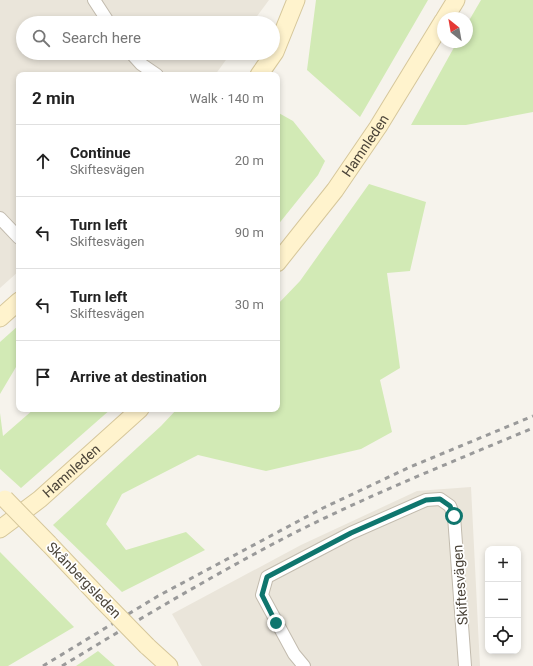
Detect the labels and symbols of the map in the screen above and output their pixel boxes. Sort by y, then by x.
north arrow [437,12,473,48]
street label: Hamnleden [339,112,392,180]
street label: Hamnleden [39,441,103,501]
route start [445,507,463,525]
street label: Skånbergsleden [44,539,124,621]
street label: Skiftesvägen [449,544,471,626]
route end [267,614,285,632]

